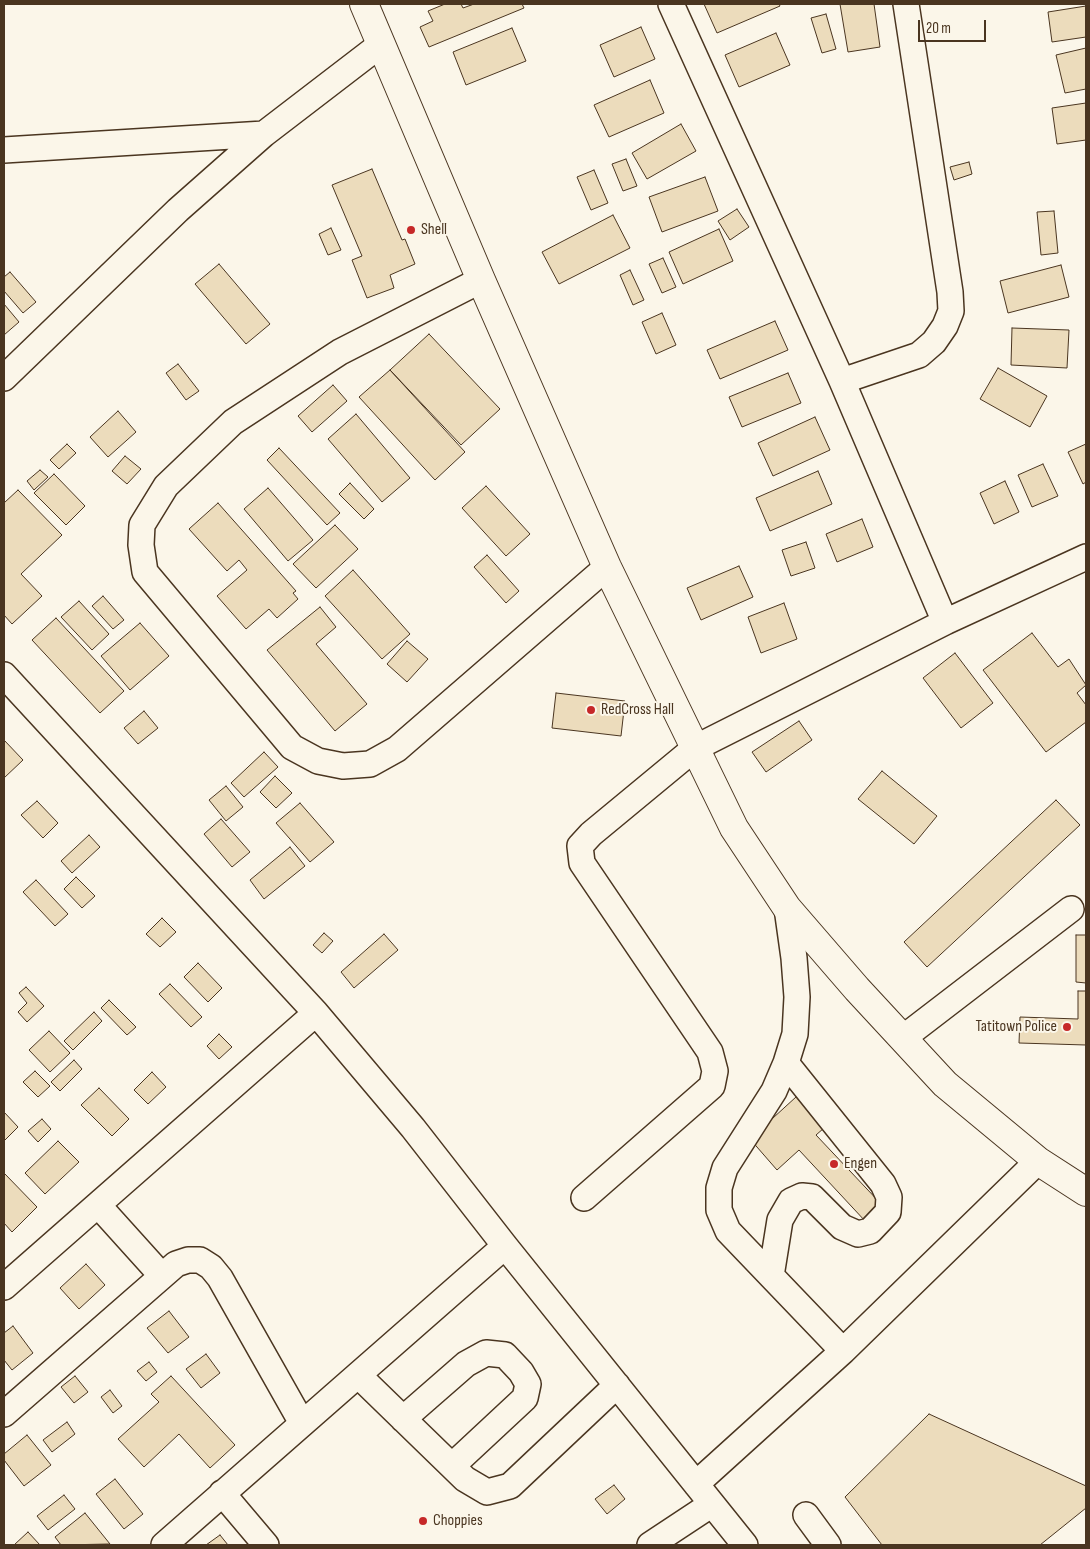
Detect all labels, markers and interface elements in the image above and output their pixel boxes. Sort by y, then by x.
scale bar [920,10,988,42]
text: 20 m [926,19,951,38]
place label: Shell [421,220,447,240]
marker: Shell [405,224,417,236]
place label: RedCross Hall [601,700,674,720]
marker: RedCross Hall [585,704,597,716]
place label: Tatitown Police [975,1017,1057,1037]
marker: Tatitown Police [1061,1021,1073,1033]
place label: Engen [844,1154,877,1174]
marker: Engen [828,1158,840,1170]
place label: Choppies [433,1511,483,1531]
marker: Choppies [417,1515,429,1527]

